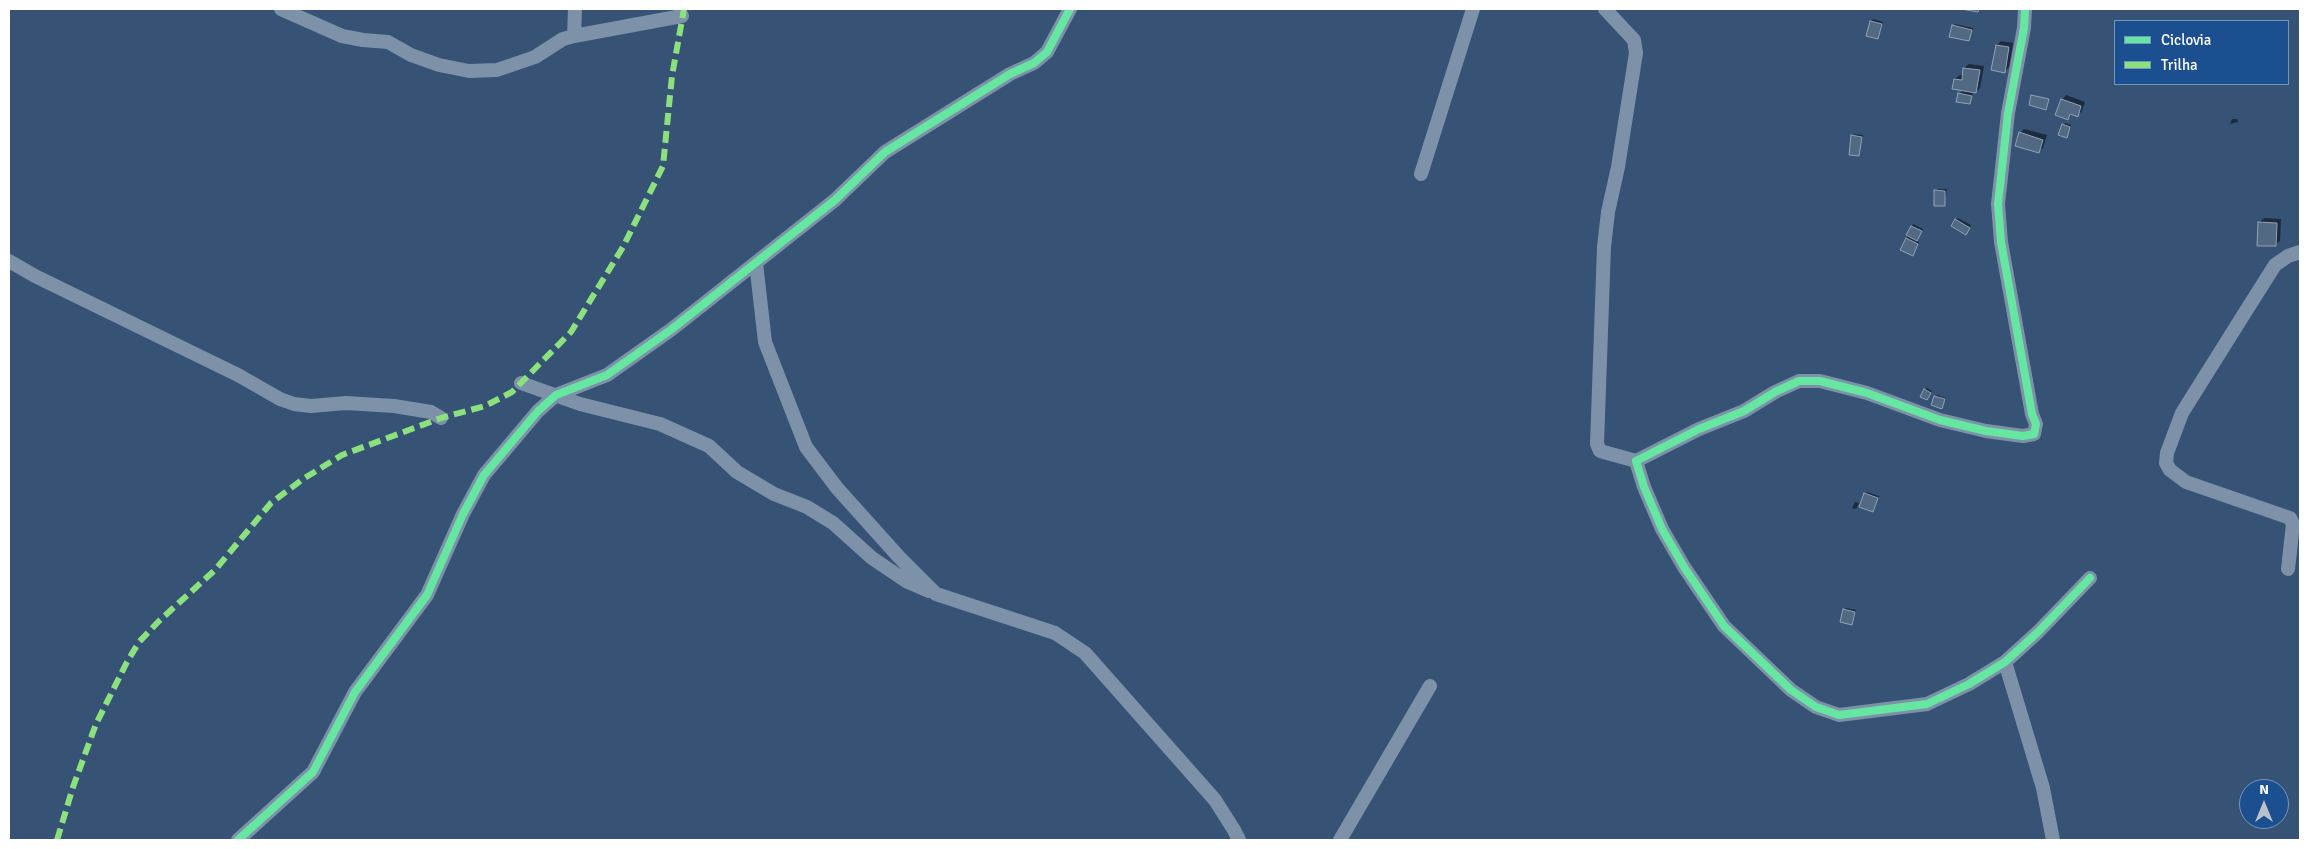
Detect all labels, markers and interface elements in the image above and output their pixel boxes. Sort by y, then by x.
legend [2114,20,2289,85]
text: Ciclovia [2161,31,2211,49]
text: Trilha [2161,56,2198,74]
north arrow [2239,779,2289,829]
text: N [2259,781,2269,798]

